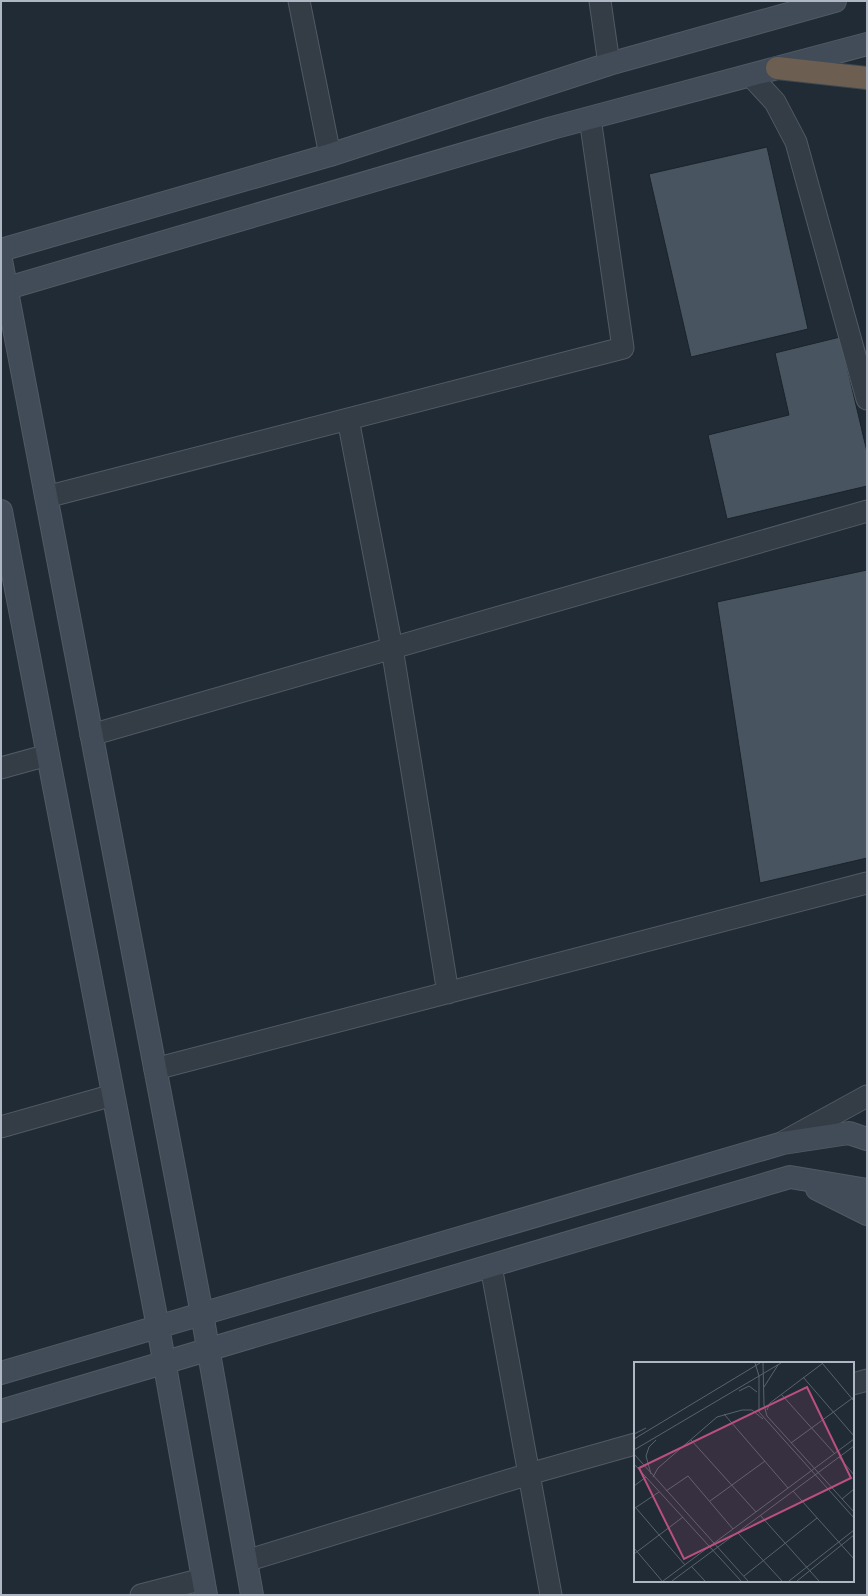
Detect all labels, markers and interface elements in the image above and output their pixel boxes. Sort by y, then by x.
inset map [634,1362,854,1582]

